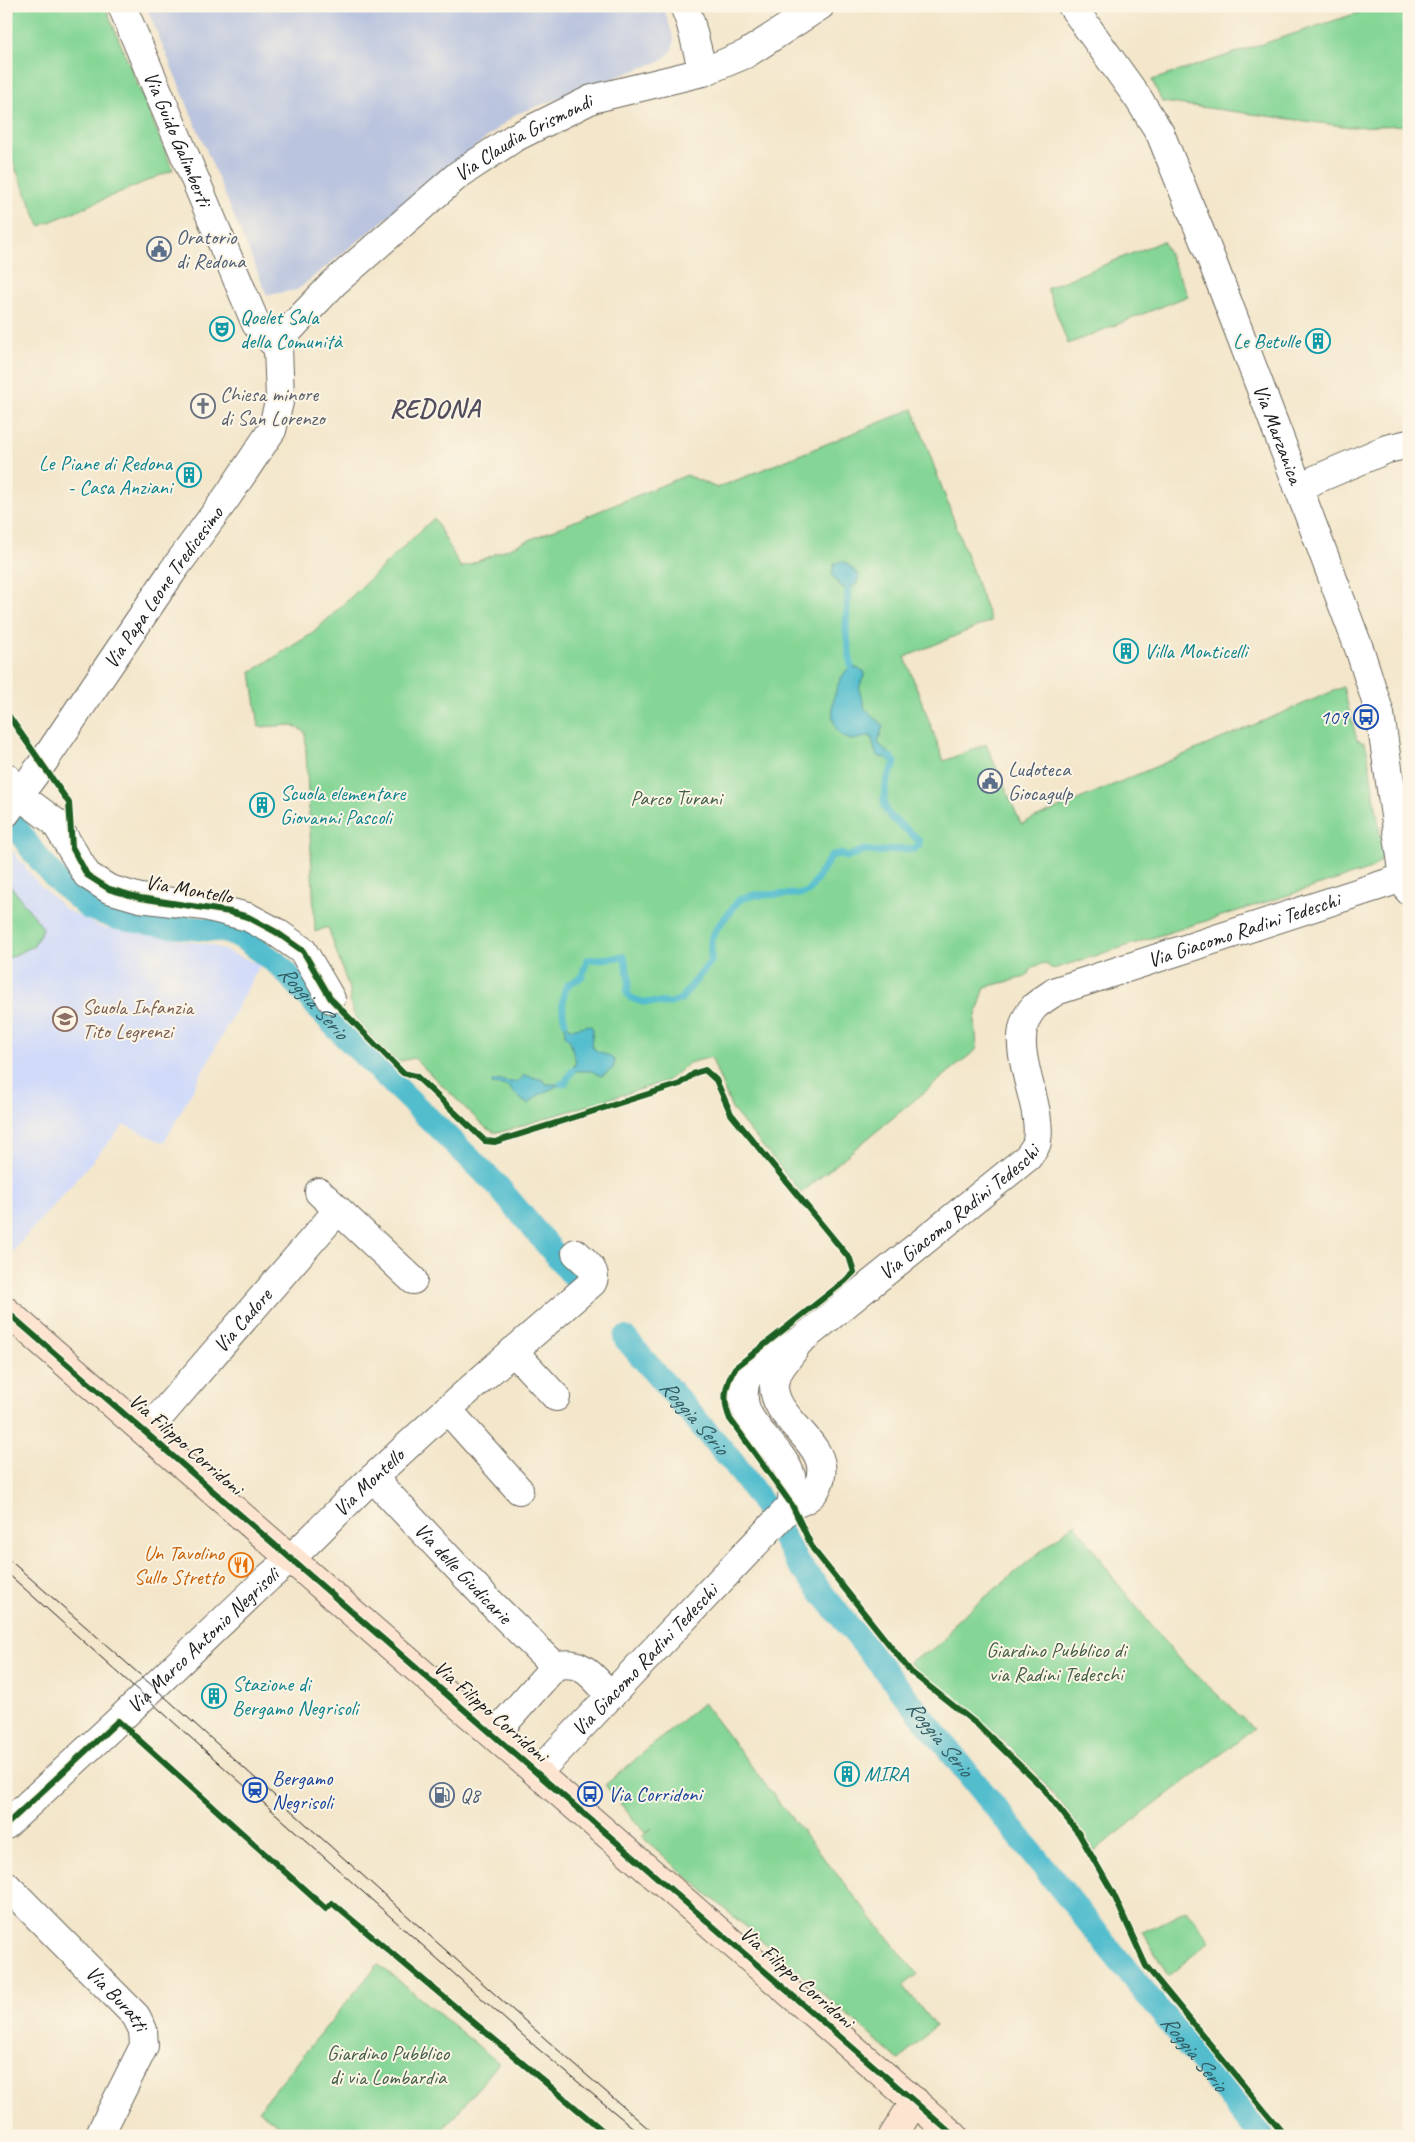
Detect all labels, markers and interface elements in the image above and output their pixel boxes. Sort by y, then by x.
street label: Via Guido Galimberti [138,68,219,213]
street label: Via Claudia Grismondi [449,87,599,187]
place label: Oratorio di Redona [176,224,247,274]
public building icon: Oratorio di Redona [146,236,172,262]
place label: Qoelet Sala della Comunità [240,304,344,354]
theatre icon: Qoelet Sala della Comunità [209,316,235,342]
place label: Le Betulle [1233,328,1302,354]
building icon: Le Betulle [1305,328,1331,354]
place label: Chiesa minore di San Lorenzo [220,381,327,431]
street label: Via Marzanica [1247,381,1310,490]
district label: REDONA [389,392,481,425]
church icon: Chiesa minore di San Lorenzo [190,393,216,419]
place label: Le Piane di Redona - Casa Anziani [39,450,175,500]
building icon: Le Piane di Redona - Casa Anziani [176,462,202,488]
street label: Via Papa Leone Tredicesimo [98,500,230,673]
building icon: Villa Monticelli [1113,638,1139,664]
place label: Villa Monticelli [1144,638,1250,664]
place label: 109 [1320,704,1350,730]
bus stop icon: 109 [1353,704,1379,730]
place label: Ludoteca Giocagulp [1008,756,1074,806]
public building icon: Ludoteca Giocagulp [977,768,1003,794]
place label: Scuola elementare Giovanni Pascoli [280,780,407,830]
park label: Parco Turani [630,785,725,811]
building icon: Scuola elementare Giovanni Pascoli [249,792,275,818]
street label: Via Montello [143,869,237,910]
street label: Via Giacomo Radini Tedeschi [1144,886,1346,973]
water label: Roggia Serio [272,959,356,1048]
place label: Scuola Infanzia Tito Legrenzi [82,994,196,1044]
school or university icon: Scuola Infanzia Tito Legrenzi [52,1006,78,1032]
street label: Via Giacomo Radini Tedeschi [873,1137,1047,1286]
street label: Via Cadore [208,1282,278,1358]
water label: Roggia Serio [654,1374,736,1463]
street label: Via Filippo Corridoni [124,1387,251,1503]
street label: Via Montello [328,1441,411,1522]
street label: Via delle Giudicarie [409,1517,519,1631]
place label: Un Tavolino Sullo Stretto [134,1540,226,1590]
restaurant icon: Un Tavolino Sullo Stretto [228,1552,254,1578]
street label: Via Marco Antonio Negrisoli [122,1560,286,1718]
street label: Via Giacomo Radini Tedeschi [566,1576,725,1742]
park label: Giardino Pubblico di via Radini Tedeschi [986,1637,1129,1687]
street label: Via Filippo Corridoni [429,1654,556,1770]
place label: Stazione di Bergamo Negrisoli [232,1671,361,1721]
building icon: Stazione di Bergamo Negrisoli [201,1683,227,1709]
water label: Roggia Serio [900,1694,981,1785]
building icon: MIRA [834,1761,860,1787]
place label: MIRA [864,1761,909,1787]
place label: Bergamo Negrisoli [272,1765,336,1815]
station icon: Bergamo Negrisoli [242,1777,268,1803]
bus stop icon: Via Corridoni [577,1781,603,1807]
place label: Via Corridoni [608,1781,704,1807]
fuel station icon: Q8 [429,1782,455,1808]
place label: Q8 [460,1782,483,1808]
street label: Via Filippo Corridoni [735,1920,862,2036]
street label: Via Buratti [80,1960,156,2038]
water label: Roggia Serio [1155,2009,1236,2100]
park label: Giardino Pubblico di via Lombardia [327,2040,451,2090]

